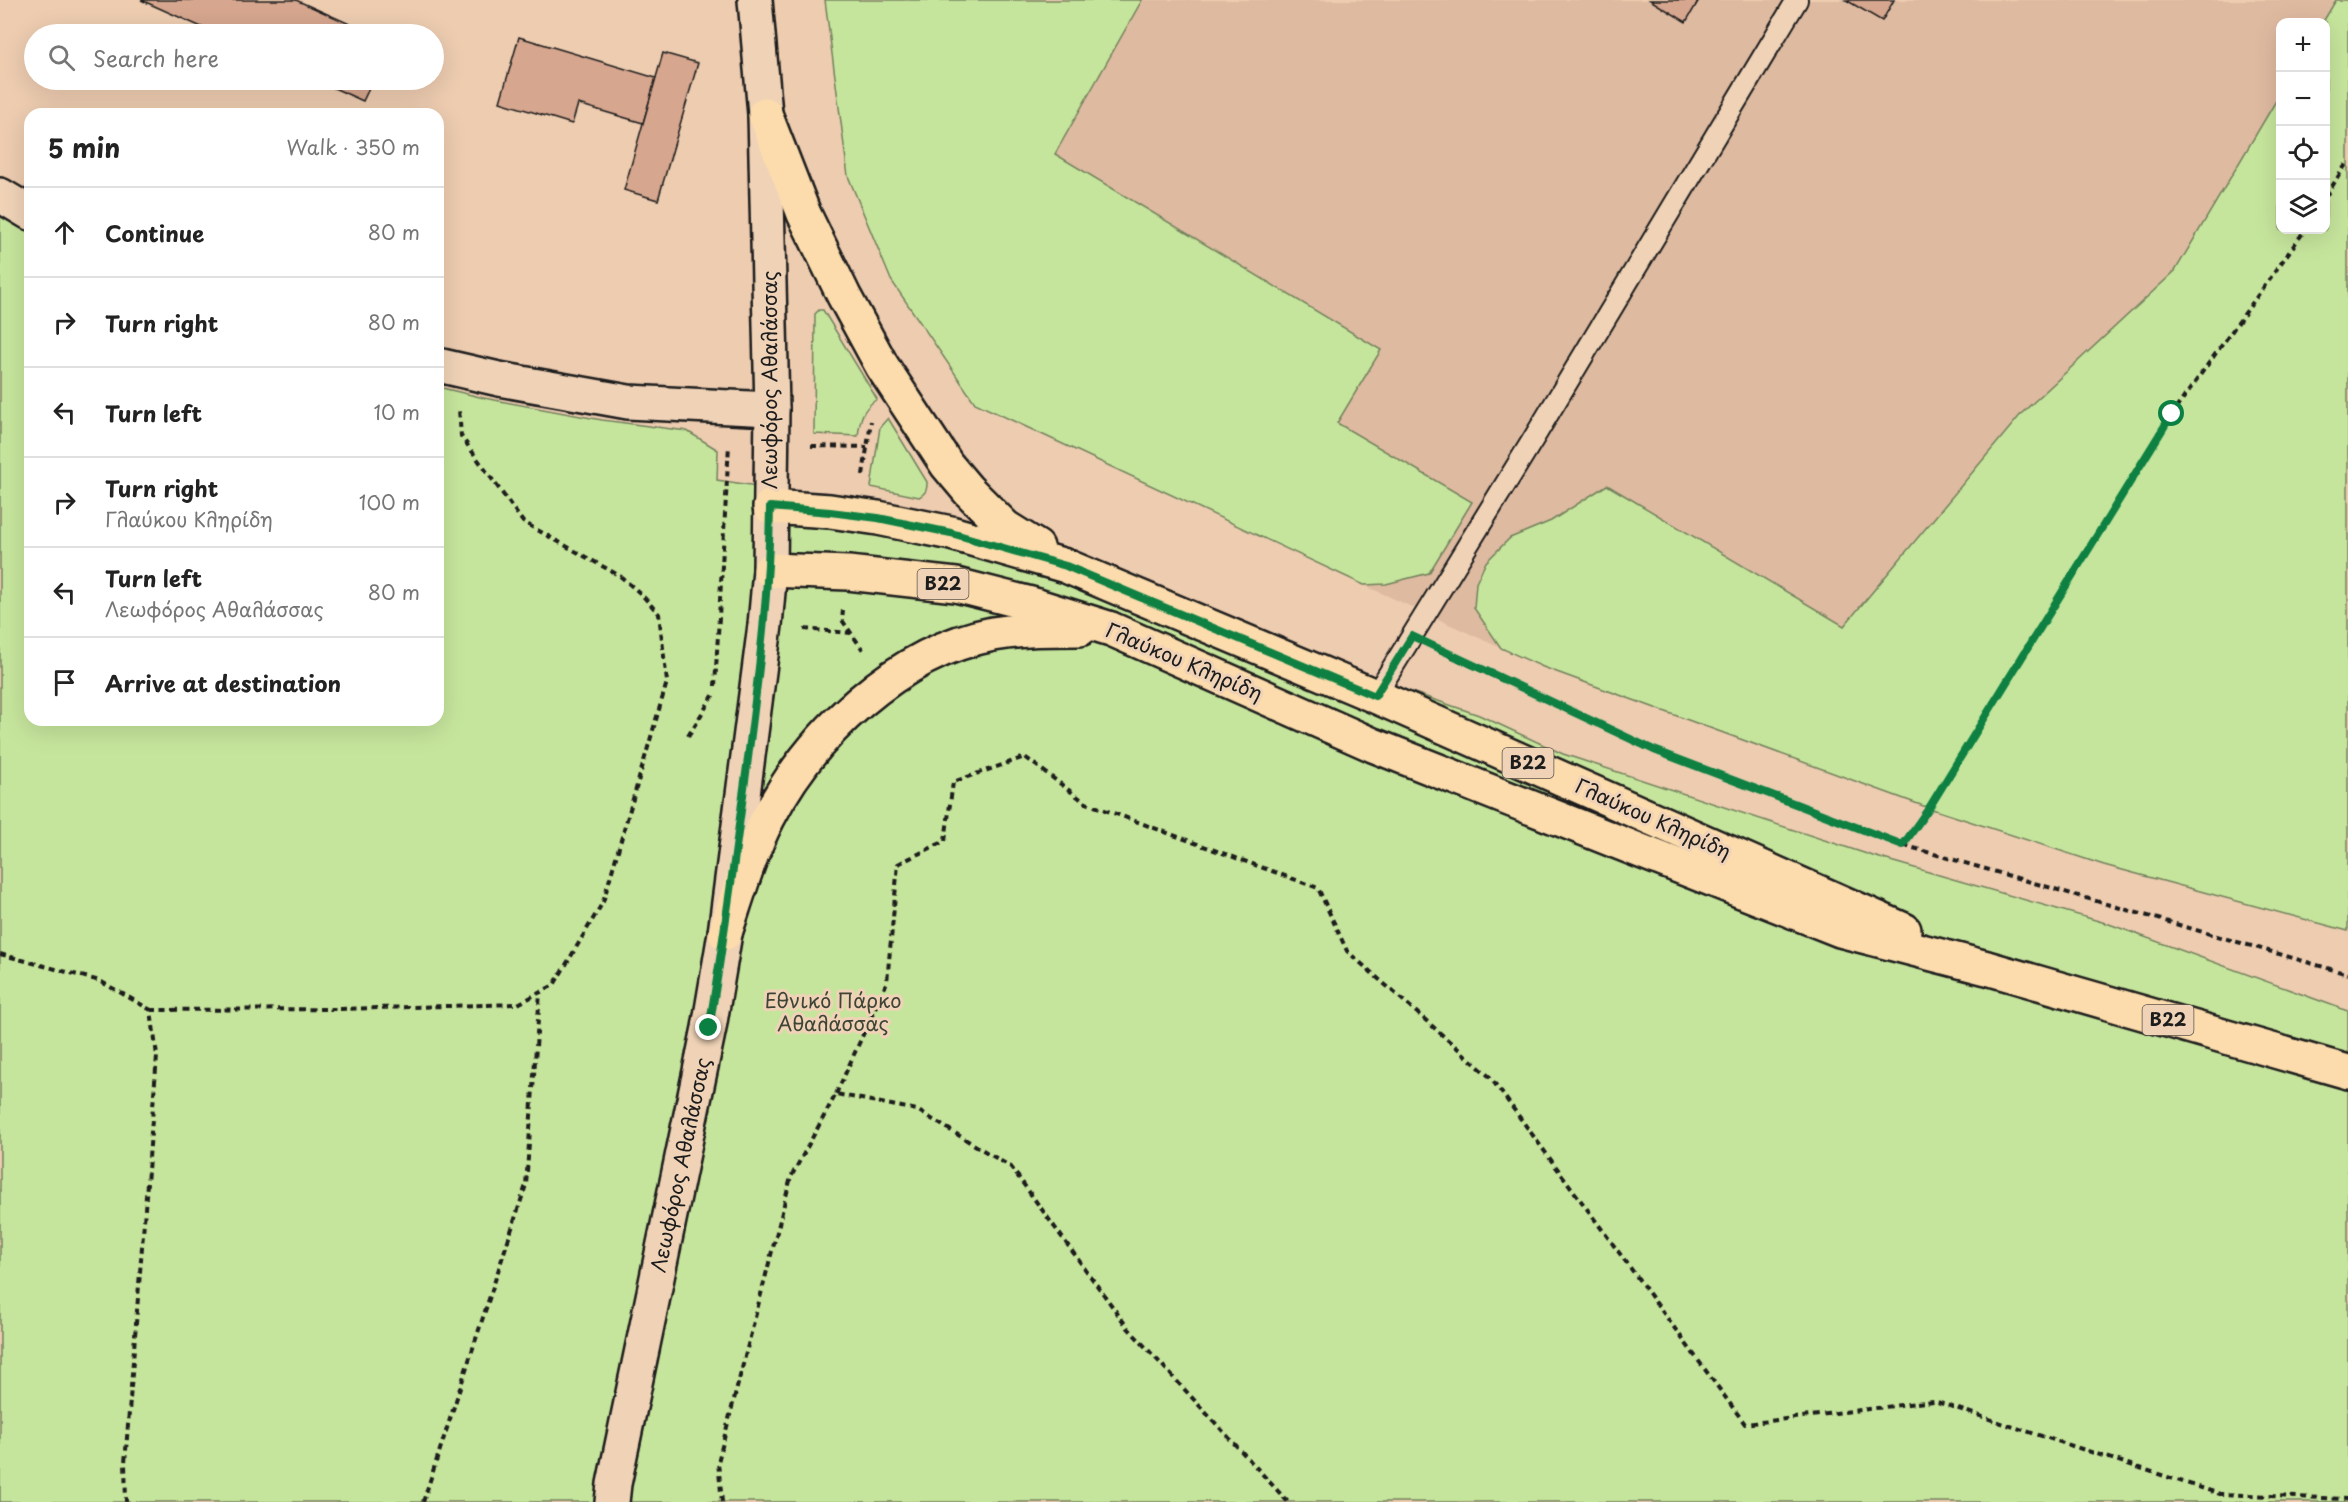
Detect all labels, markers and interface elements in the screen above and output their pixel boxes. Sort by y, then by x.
map controls [2276,18,2330,234]
button: + [2276,18,2330,72]
search box [24,24,444,90]
icon: search [45,41,78,74]
text: Search here [93,41,219,74]
button: − [2276,72,2330,126]
button: locate [2276,126,2330,180]
text: 5 min [48,128,120,167]
text: Walk · 350 m [287,132,420,162]
button: layers [2276,180,2330,234]
icon: ahead [48,216,81,249]
text: Continue [105,216,204,249]
text: 80 m [368,217,420,247]
street label: Λεωφόρος Αθαλάσσας [754,271,784,489]
icon: right [48,306,81,339]
text: Turn right [105,306,218,339]
text: 80 m [368,307,420,337]
icon: left [48,396,81,429]
text: Turn left [105,396,202,429]
text: 10 m [373,397,420,427]
route start [2158,400,2184,426]
text: Turn right [105,471,218,504]
icon: right [48,486,81,519]
text: 100 m [359,487,420,517]
text: Γλαύκου Κληρίδη [105,504,273,534]
text: Turn left [105,561,202,594]
road number: B22 [918,569,968,599]
icon: left [48,576,81,609]
text: 80 m [368,577,420,607]
text: Λεωφόρος Αθαλάσσας [105,594,324,624]
street label: Γλαύκου Κληρίδη [1101,614,1268,708]
icon: arrive [48,666,81,699]
text: Arrive at destination [105,666,341,699]
road number: B22 [1502,748,1553,778]
street label: Γλαύκου Κληρίδη [1571,770,1736,866]
park label: Εθνικό Πάρκο Αθαλάσσας [764,985,902,1038]
road number: B22 [2142,1005,2194,1035]
route end [695,1014,721,1040]
street label: Λεωφόρος Αθαλάσσας [643,1055,717,1275]

